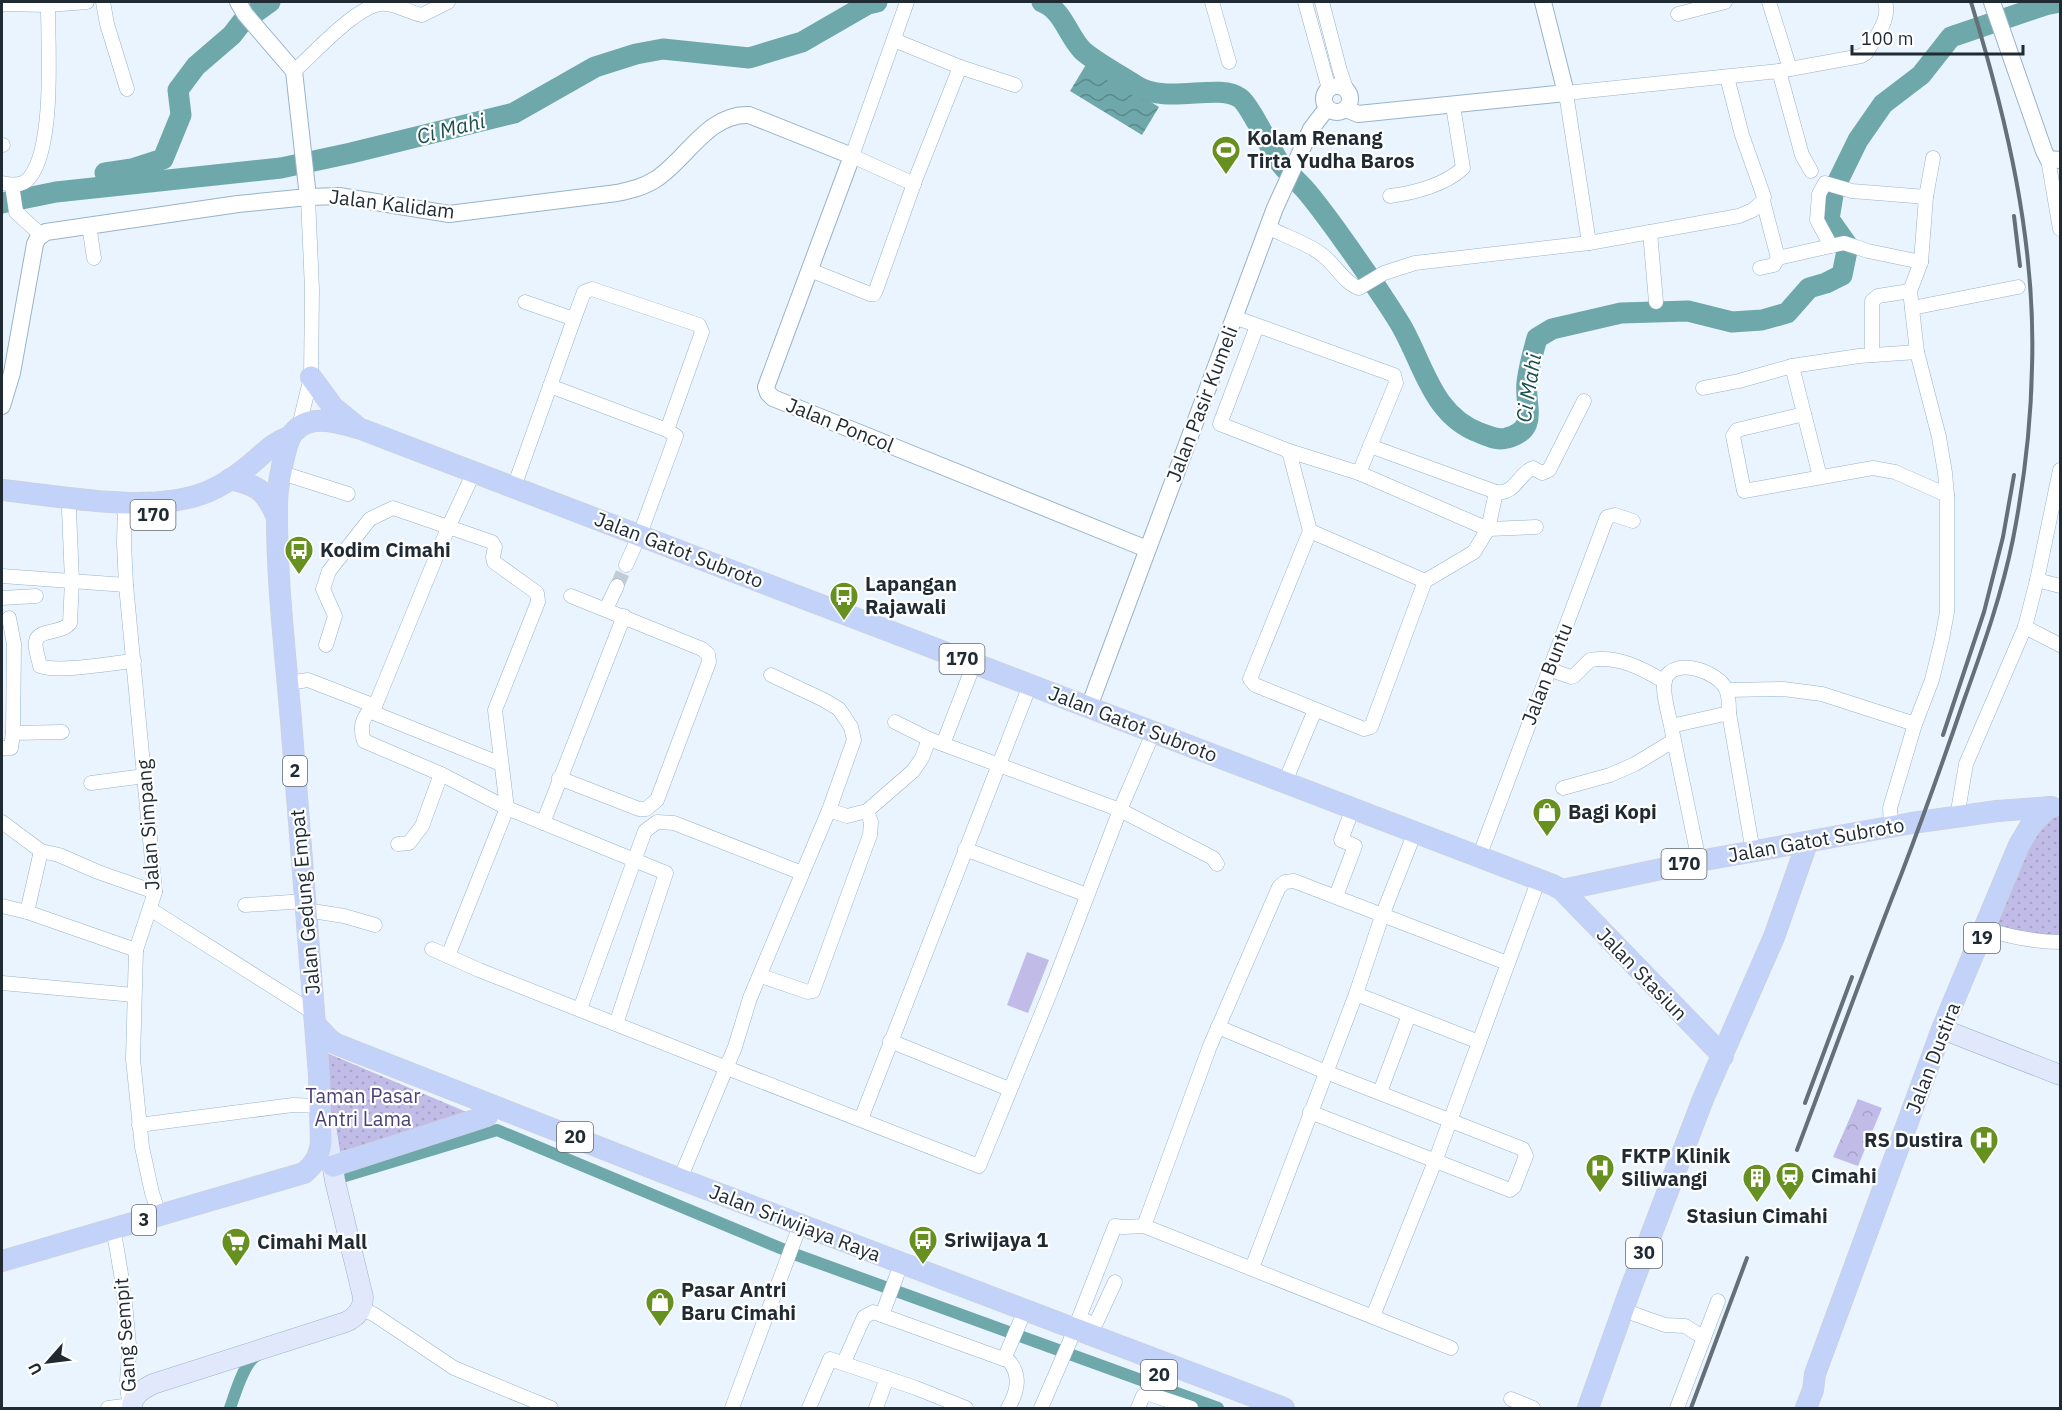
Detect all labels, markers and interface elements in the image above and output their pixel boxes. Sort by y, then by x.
scale bar [1852,18,2023,56]
text: 100 m [1861,27,1913,50]
water label: Ci Mahi [414,106,488,150]
place label: Kolam Renang Tirta Yudha Baros [1247,124,1415,174]
sports icon: Kolam Renang Tirta Yudha Baros [1210,134,1242,176]
street label: Jalan Kalidam [328,182,456,225]
street label: Jalan Pasir Kumeli [1159,322,1244,486]
water label: Ci Mahi [1509,351,1547,424]
street label: Jalan Poncol [782,391,898,458]
road number: 170 [130,500,176,530]
street label: Jalan Gatot Subroto [591,505,767,594]
bus stop icon: Kodim Cimahi [283,534,315,576]
place label: Kodim Cimahi [320,536,451,563]
place label: Lapangan Rajawali [865,570,957,620]
bus stop icon: Lapangan Rajawali [828,580,860,622]
street label: Jalan Buntu [1515,619,1578,729]
road number: 170 [940,644,984,674]
street label: Jalan Gatot Subroto [1045,679,1221,768]
road number: 2 [283,756,307,786]
street label: Jalan Simpang [129,758,166,892]
shop icon: Bagi Kopi [1531,796,1563,838]
place label: Bagi Kopi [1568,798,1657,825]
street label: Jalan Gedung Empat [283,808,326,996]
street label: Jalan Gatot Subroto [1726,811,1906,868]
road number: 170 [1662,849,1706,879]
street label: Jalan Stasiun [1591,921,1694,1026]
road number: 19 [1964,923,2000,953]
street label: Jalan Dustira [1899,998,1966,1117]
park label: Taman Pasar Antri Lama [305,1082,421,1132]
road number: 20 [557,1122,593,1152]
hospital icon: RS Dustira [1968,1124,2000,1166]
place label: RS Dustira [1864,1126,1963,1153]
place label: FKTP Klinik Siliwangi [1621,1142,1731,1192]
hospital icon: FKTP Klinik Siliwangi [1584,1152,1616,1194]
station icon: Cimahi [1774,1160,1806,1202]
building icon: Stasiun Cimahi [1741,1162,1773,1204]
place label: Cimahi [1811,1162,1877,1189]
street label: Jalan Sriwijaya Raya [706,1177,885,1268]
place label: Stasiun Cimahi [1686,1202,1828,1229]
road number: 3 [132,1205,156,1235]
bus stop icon: Sriwijaya 1 [907,1224,939,1266]
supermarket icon: Cimahi Mall [220,1226,252,1268]
place label: Sriwijaya 1 [944,1226,1048,1253]
place label: Cimahi Mall [257,1228,367,1255]
road number: 30 [1626,1238,1662,1268]
place label: Pasar Antri Baru Cimahi [681,1276,796,1326]
street label: Gang Sempit [107,1277,142,1393]
shop icon: Pasar Antri Baru Cimahi [644,1286,676,1328]
north arrow [18,1332,78,1392]
text: U [23,1359,46,1379]
road number: 20 [1141,1360,1177,1390]

